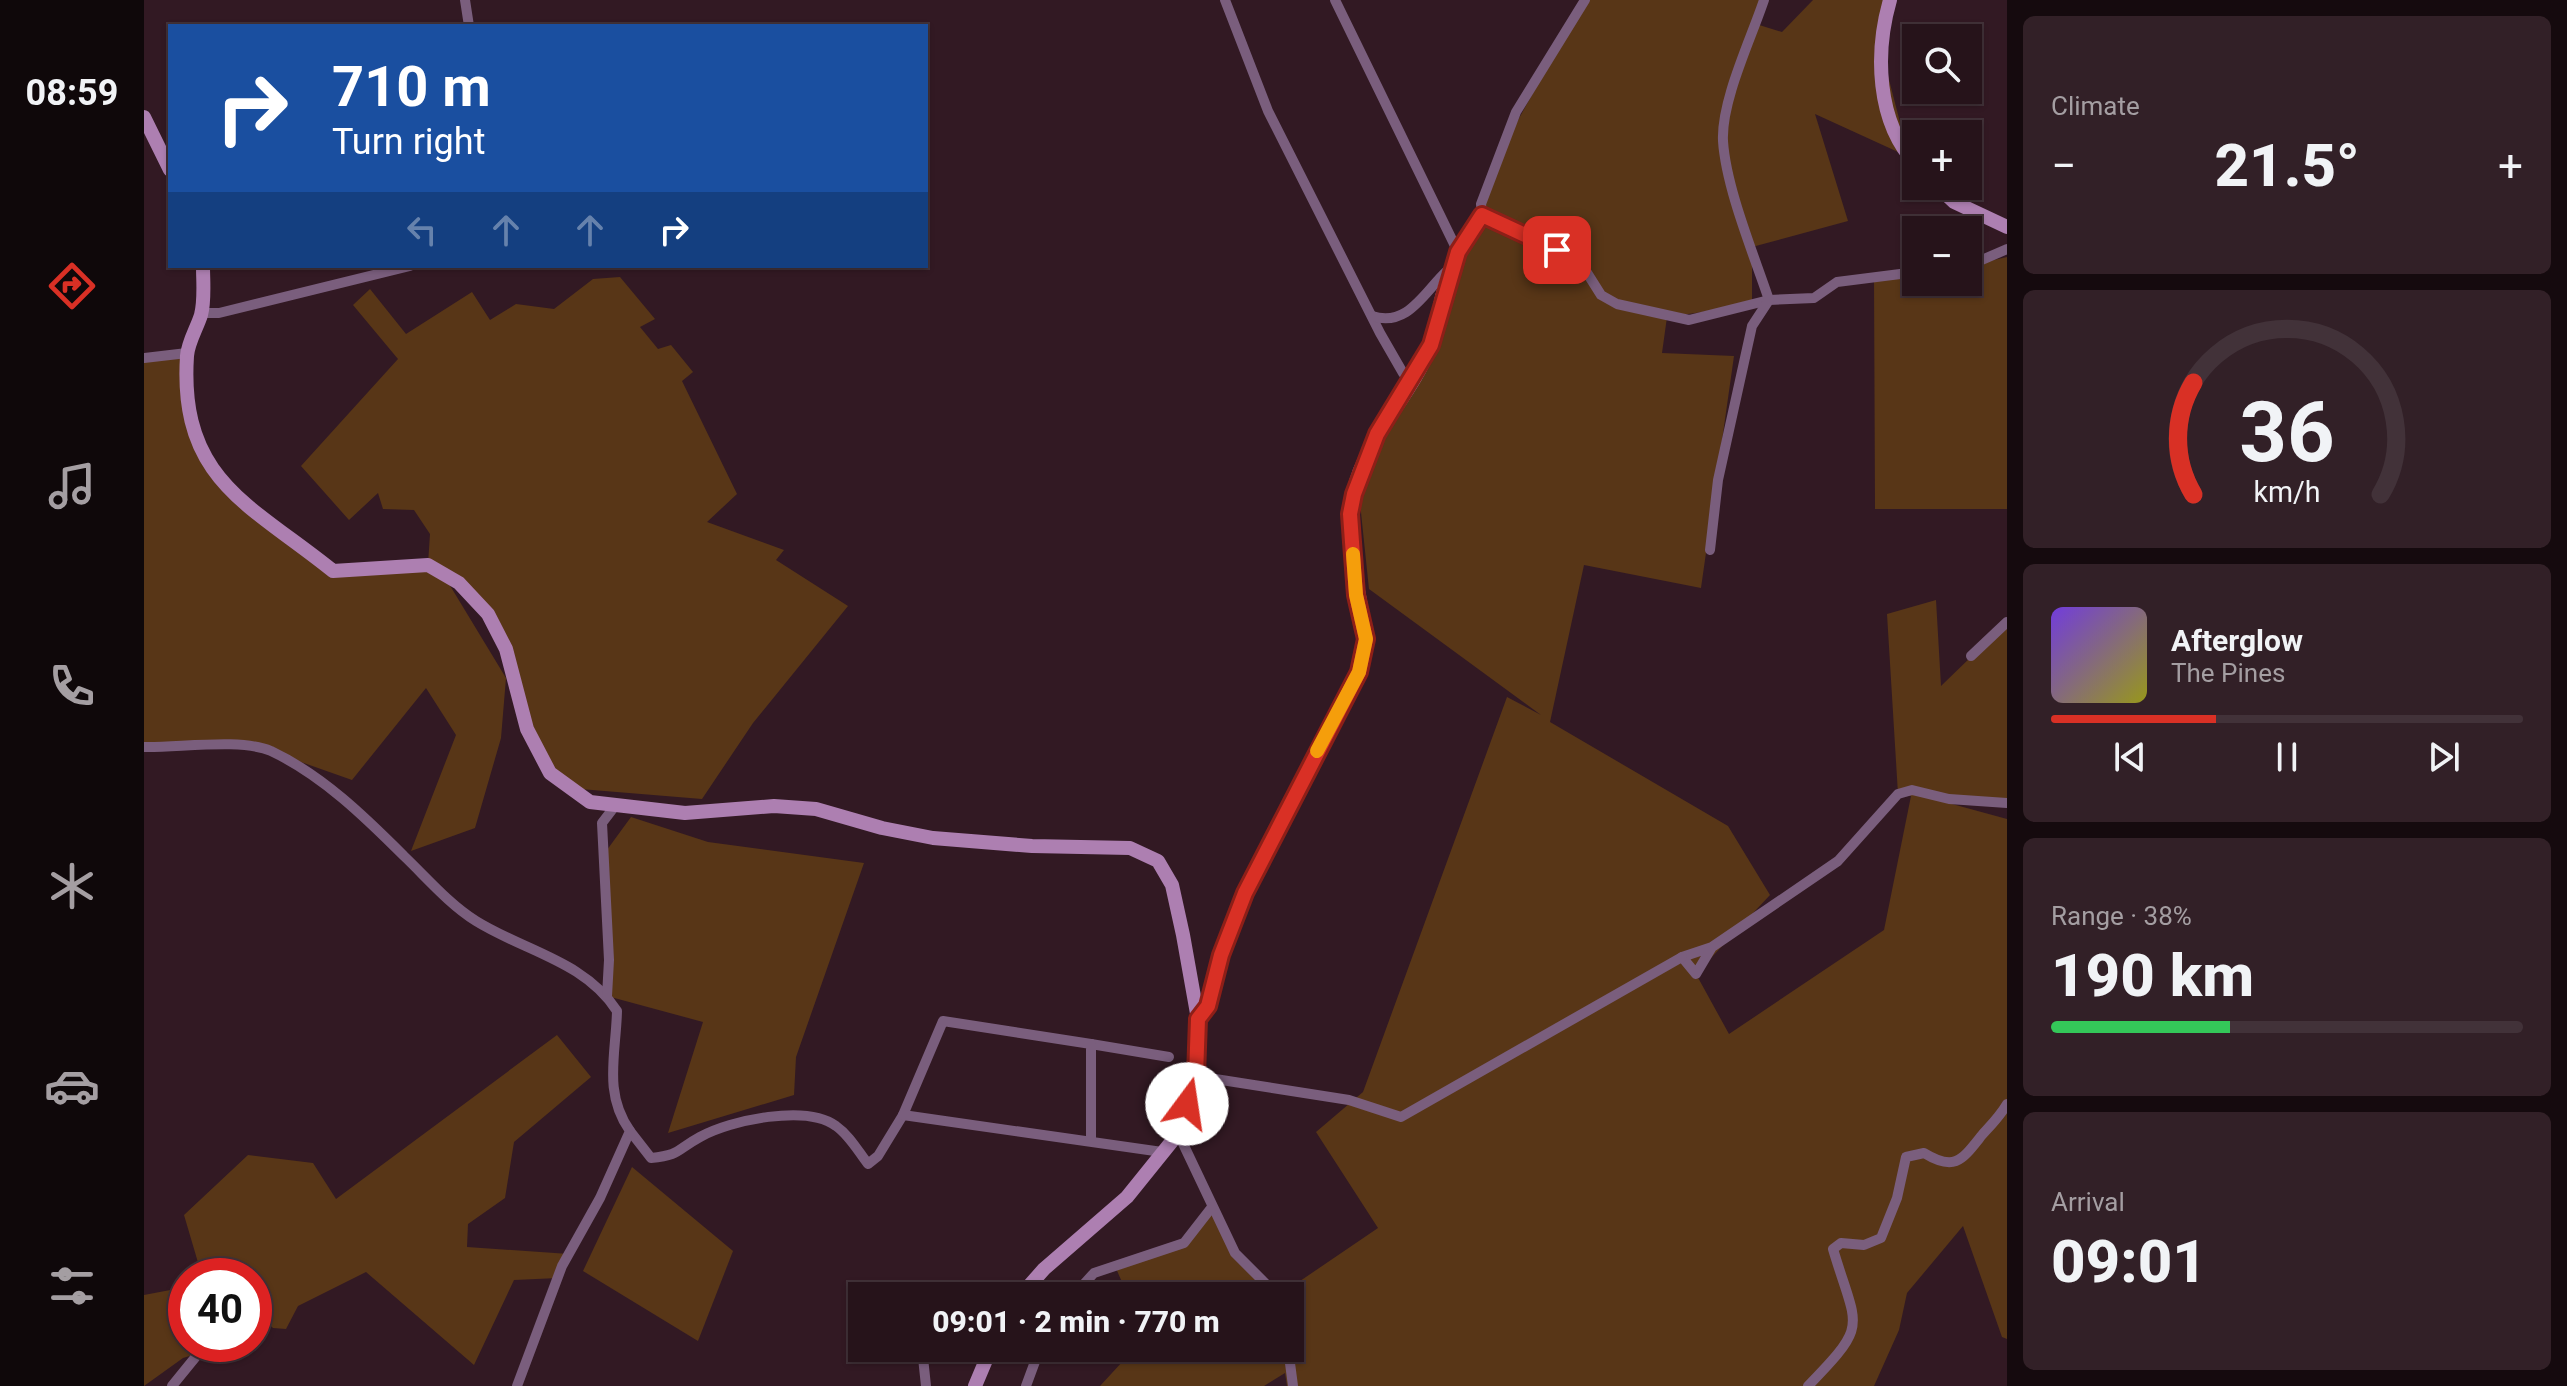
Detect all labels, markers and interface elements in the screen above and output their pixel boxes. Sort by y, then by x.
map controls [1902,24,1982,296]
button: search [1902,24,1982,104]
text: 710 m [332,54,491,120]
icon: right [200,56,304,160]
text: 08:59 [26,72,118,114]
text: Climate [2051,91,2140,121]
button: + [1902,120,1982,200]
text: Turn right [332,121,485,163]
text: 21.5° [2215,130,2360,201]
text: − [2051,140,2076,192]
text: + [2498,140,2523,192]
icon: left [400,208,444,252]
icon: ahead [484,208,528,252]
icon: ahead [568,208,612,252]
icon: right [652,208,696,252]
pin [1523,216,1591,284]
button: − [1902,216,1982,296]
icon: arrive [1535,228,1579,272]
icon: directions [44,258,100,314]
text: 36 [2239,384,2335,481]
icon: music [44,458,100,514]
text: km/h [2253,475,2321,509]
text: Afterglow [2171,623,2303,658]
icon: phone [44,658,100,714]
text: The Pines [2171,658,2285,688]
icon: previous [2108,735,2152,779]
icon: pause [2265,735,2309,779]
icon: next [2422,735,2466,779]
icon: climate [44,858,100,914]
text: Range · 38% [2051,901,2192,931]
text: 190 km [2051,940,2254,1011]
icon: car [44,1058,100,1114]
position arrow [1145,1062,1229,1146]
text: Arrival [2051,1187,2125,1217]
text: 09:01 [2051,1226,2207,1297]
icon: filters [44,1258,100,1314]
speed limit sign: 40 [168,1258,272,1362]
text: 09:01 · 2 min · 770 m [932,1304,1220,1339]

